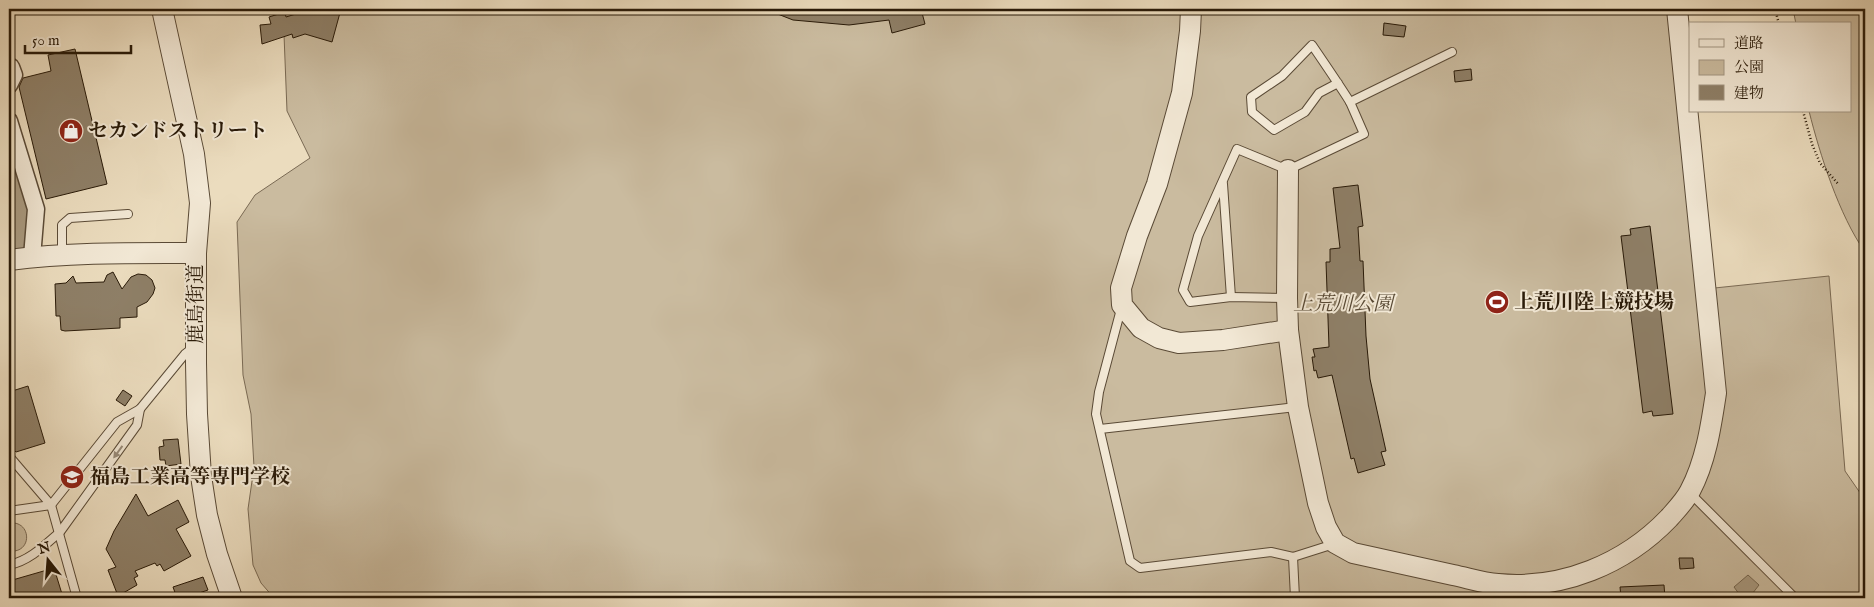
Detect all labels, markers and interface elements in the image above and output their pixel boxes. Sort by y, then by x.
scale bar [25,22,131,54]
legend [1689,22,1852,112]
text: 50 m [32,31,60,50]
text: 道路 [1734,34,1764,53]
text: 公園 [1734,58,1764,77]
text: 建物 [1734,84,1764,103]
shop icon: セカンドストリート [58,118,84,144]
place label: セカンドストリート [88,119,268,144]
street label: 鹿島街道 [184,264,209,344]
sports icon: 上荒川陸上競技場 [1484,289,1510,315]
place label: 上荒川陸上競技場 [1514,290,1674,315]
park label: 上荒川公園 [1293,292,1396,317]
one-way arrow [112,445,123,458]
school or university icon: 福島工業高等専門学校 [59,464,85,490]
place label: 福島工業高等専門学校 [90,465,290,490]
north arrow [22,534,72,584]
text: N [35,538,53,559]

